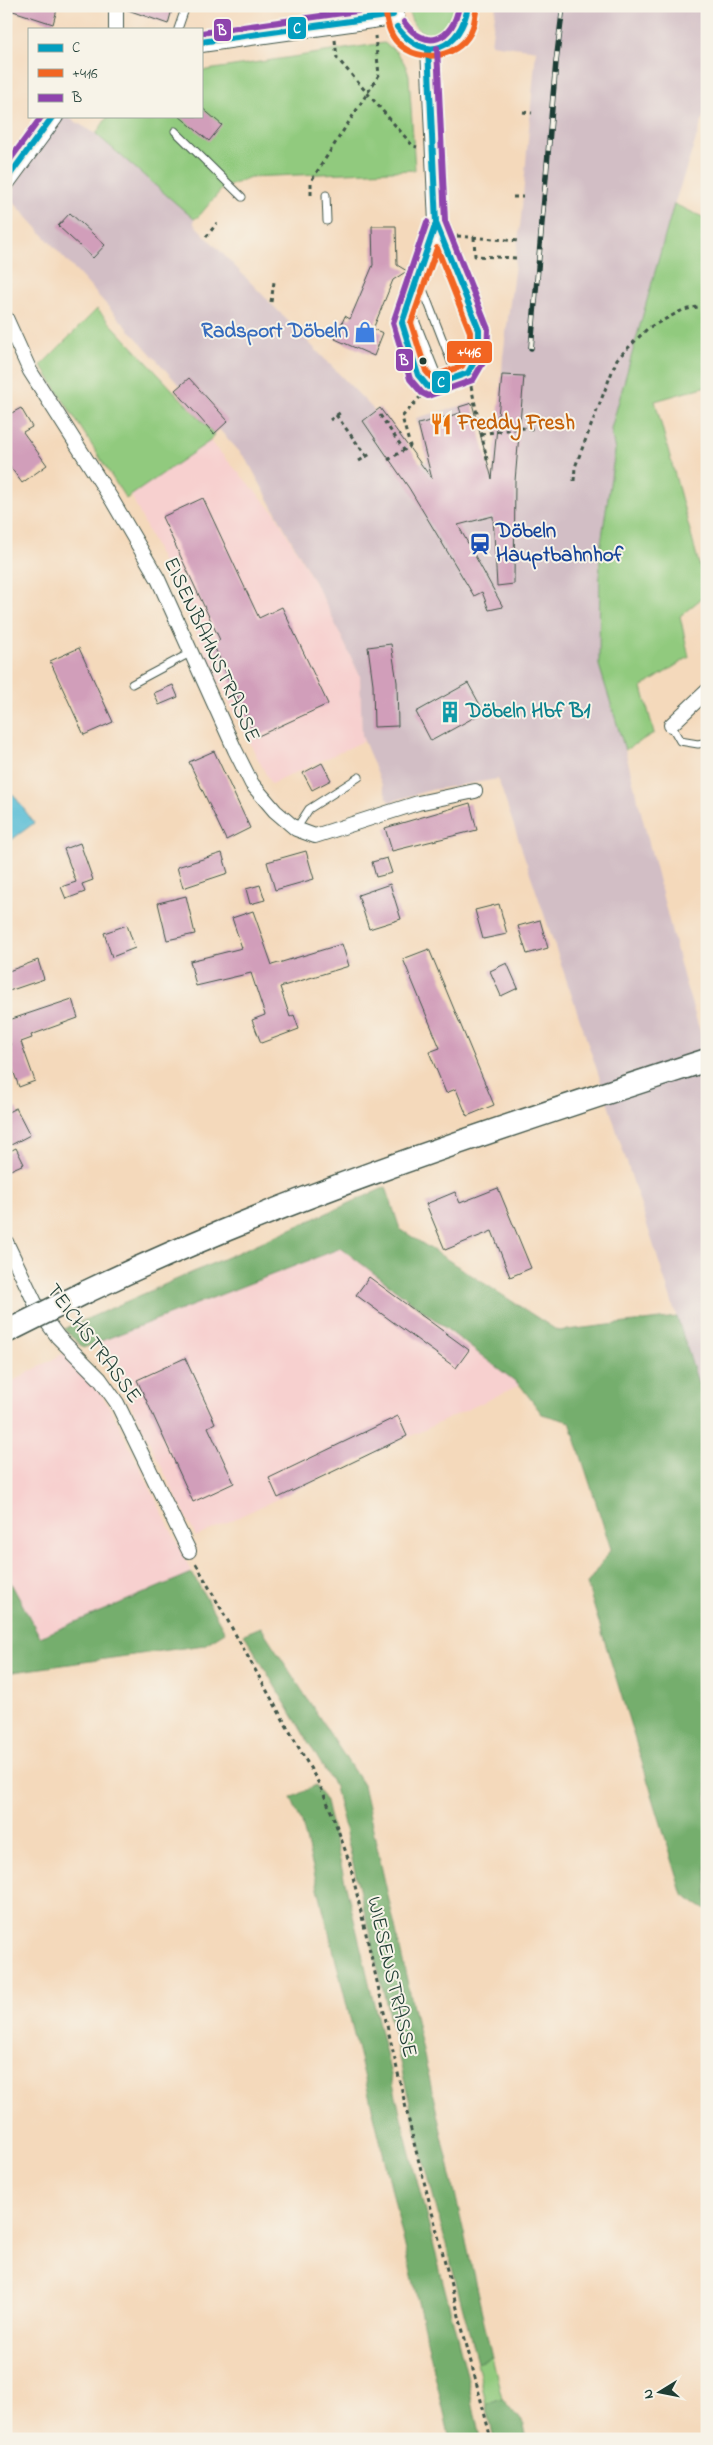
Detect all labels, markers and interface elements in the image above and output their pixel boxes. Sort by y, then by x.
line badge: C [287,16,307,40]
line badge: B [213,18,232,42]
text: C [293,19,301,40]
text: B [216,21,227,42]
legend [28,28,202,118]
text: C [72,37,80,59]
text: +416 [72,63,98,85]
text: B [71,87,82,109]
place label: Radsport Döbeln [201,317,348,347]
shop icon: Radsport Döbeln [352,319,378,345]
line badge: +416 [446,340,493,364]
text: +416 [457,343,482,364]
line badge: B [395,348,414,372]
text: B [398,351,409,372]
unlabelled marker [418,356,428,366]
line badge: C [431,370,451,394]
text: C [437,373,445,394]
place label: Freddy Fresh [457,409,575,441]
restaurant icon: Freddy Fresh [428,411,454,437]
place label: Döbeln Hauptbahnhof [495,517,625,571]
station icon: Döbeln Hauptbahnhof [467,531,493,557]
street label: EISENBAHNSTRASSE [155,552,267,748]
place label: Döbeln Hbf B1 [465,697,591,727]
building icon: Döbeln Hbf B1 [437,699,463,725]
street label: TEICHSTRASSE [38,1278,148,1410]
street label: WIESENSTRASSE [358,1894,424,2060]
north arrow [636,2368,686,2418]
text: N [638,2388,660,2400]

